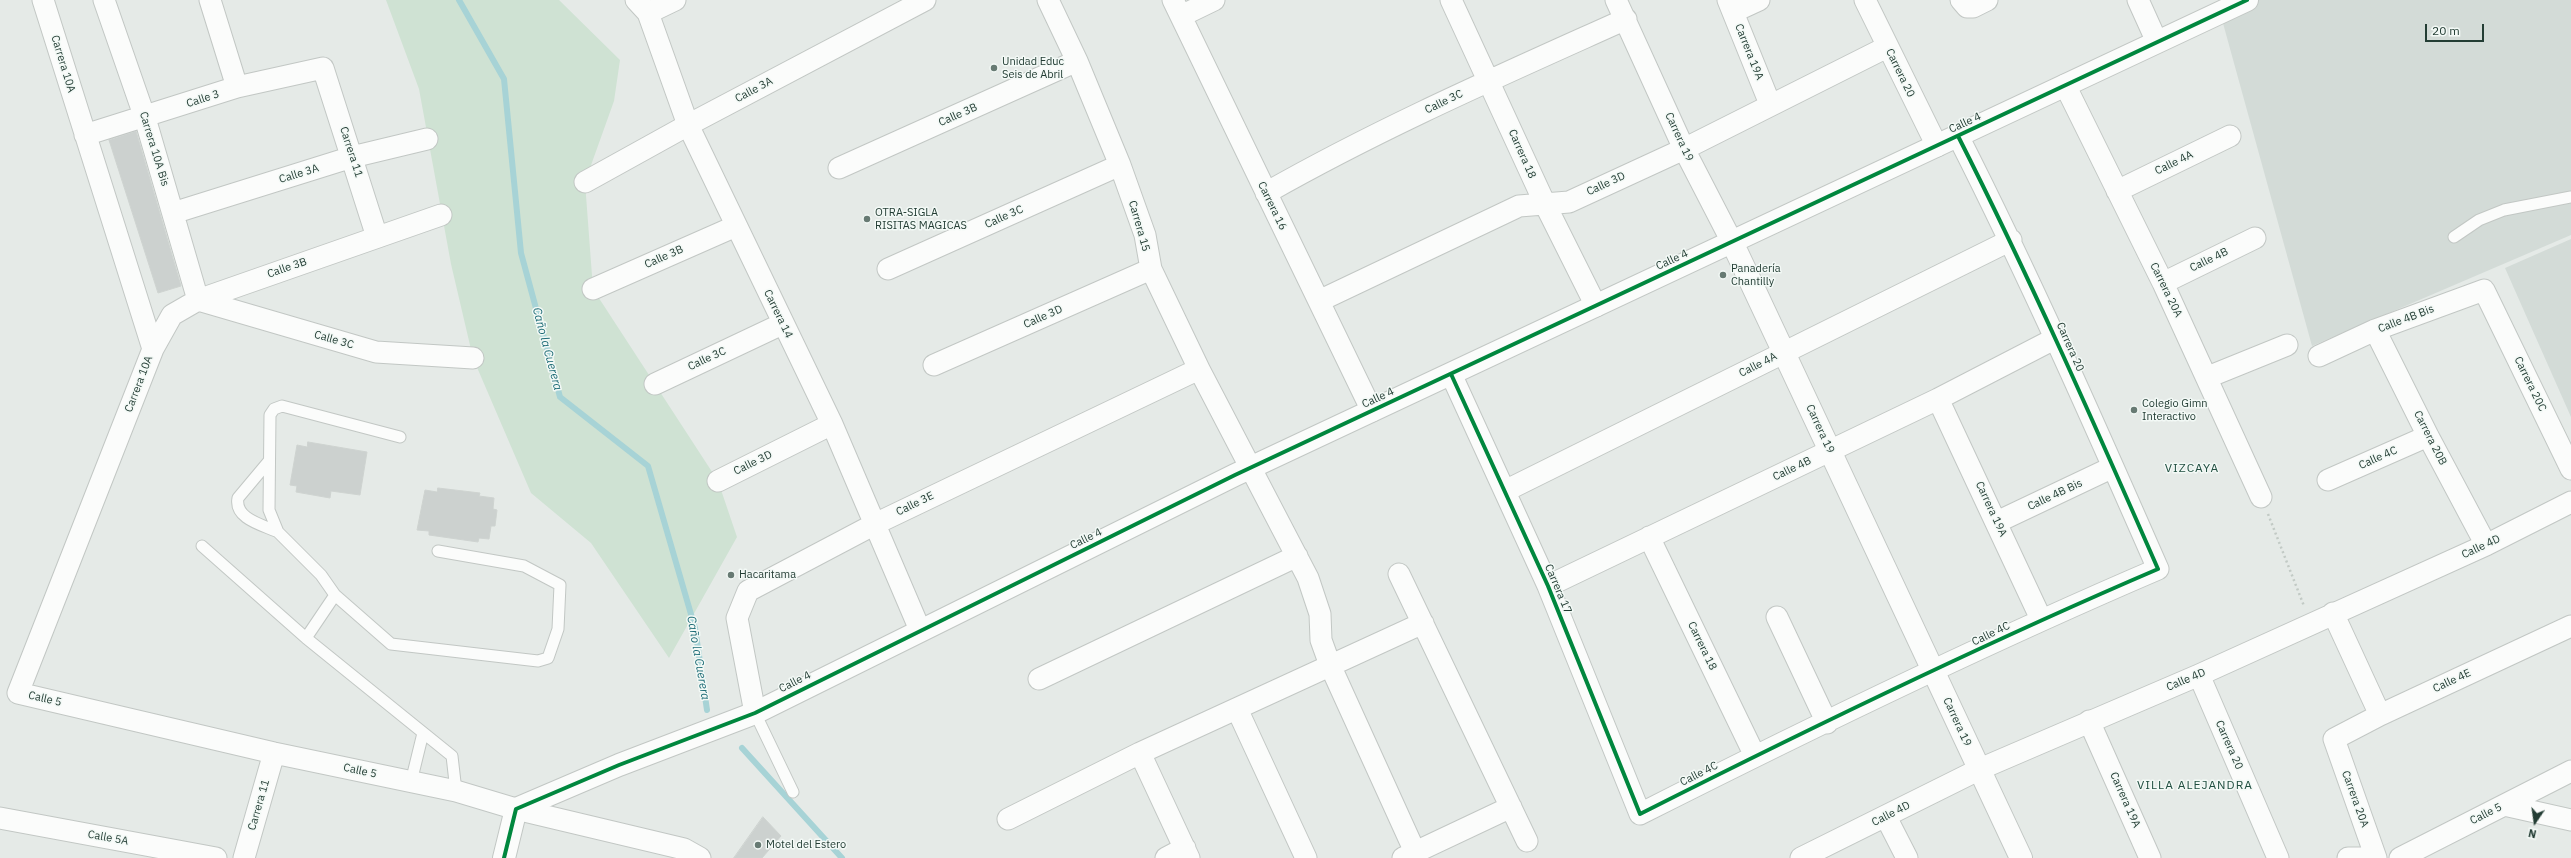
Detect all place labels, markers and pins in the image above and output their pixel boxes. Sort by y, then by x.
place label: Unidad Educ Seis de Abril [1002,55,1064,81]
marker: Unidad Educ Seis de Abril [989,63,999,73]
place label: OTRA-SIGLA RISITAS MAGICAS [875,206,967,232]
marker: OTRA-SIGLA RISITAS MAGICAS [862,214,872,224]
place label: Panadería Chantilly [1731,262,1781,288]
marker: Panadería Chantilly [1718,270,1728,280]
place label: Colegio Gimn Interactivo [2142,397,2208,423]
marker: Colegio Gimn Interactivo [2129,405,2139,415]
place label: Hacaritama [739,568,796,582]
marker: Hacaritama [726,570,736,580]
place label: Motel del Estero [766,838,846,852]
marker: Motel del Estero [753,840,763,850]

